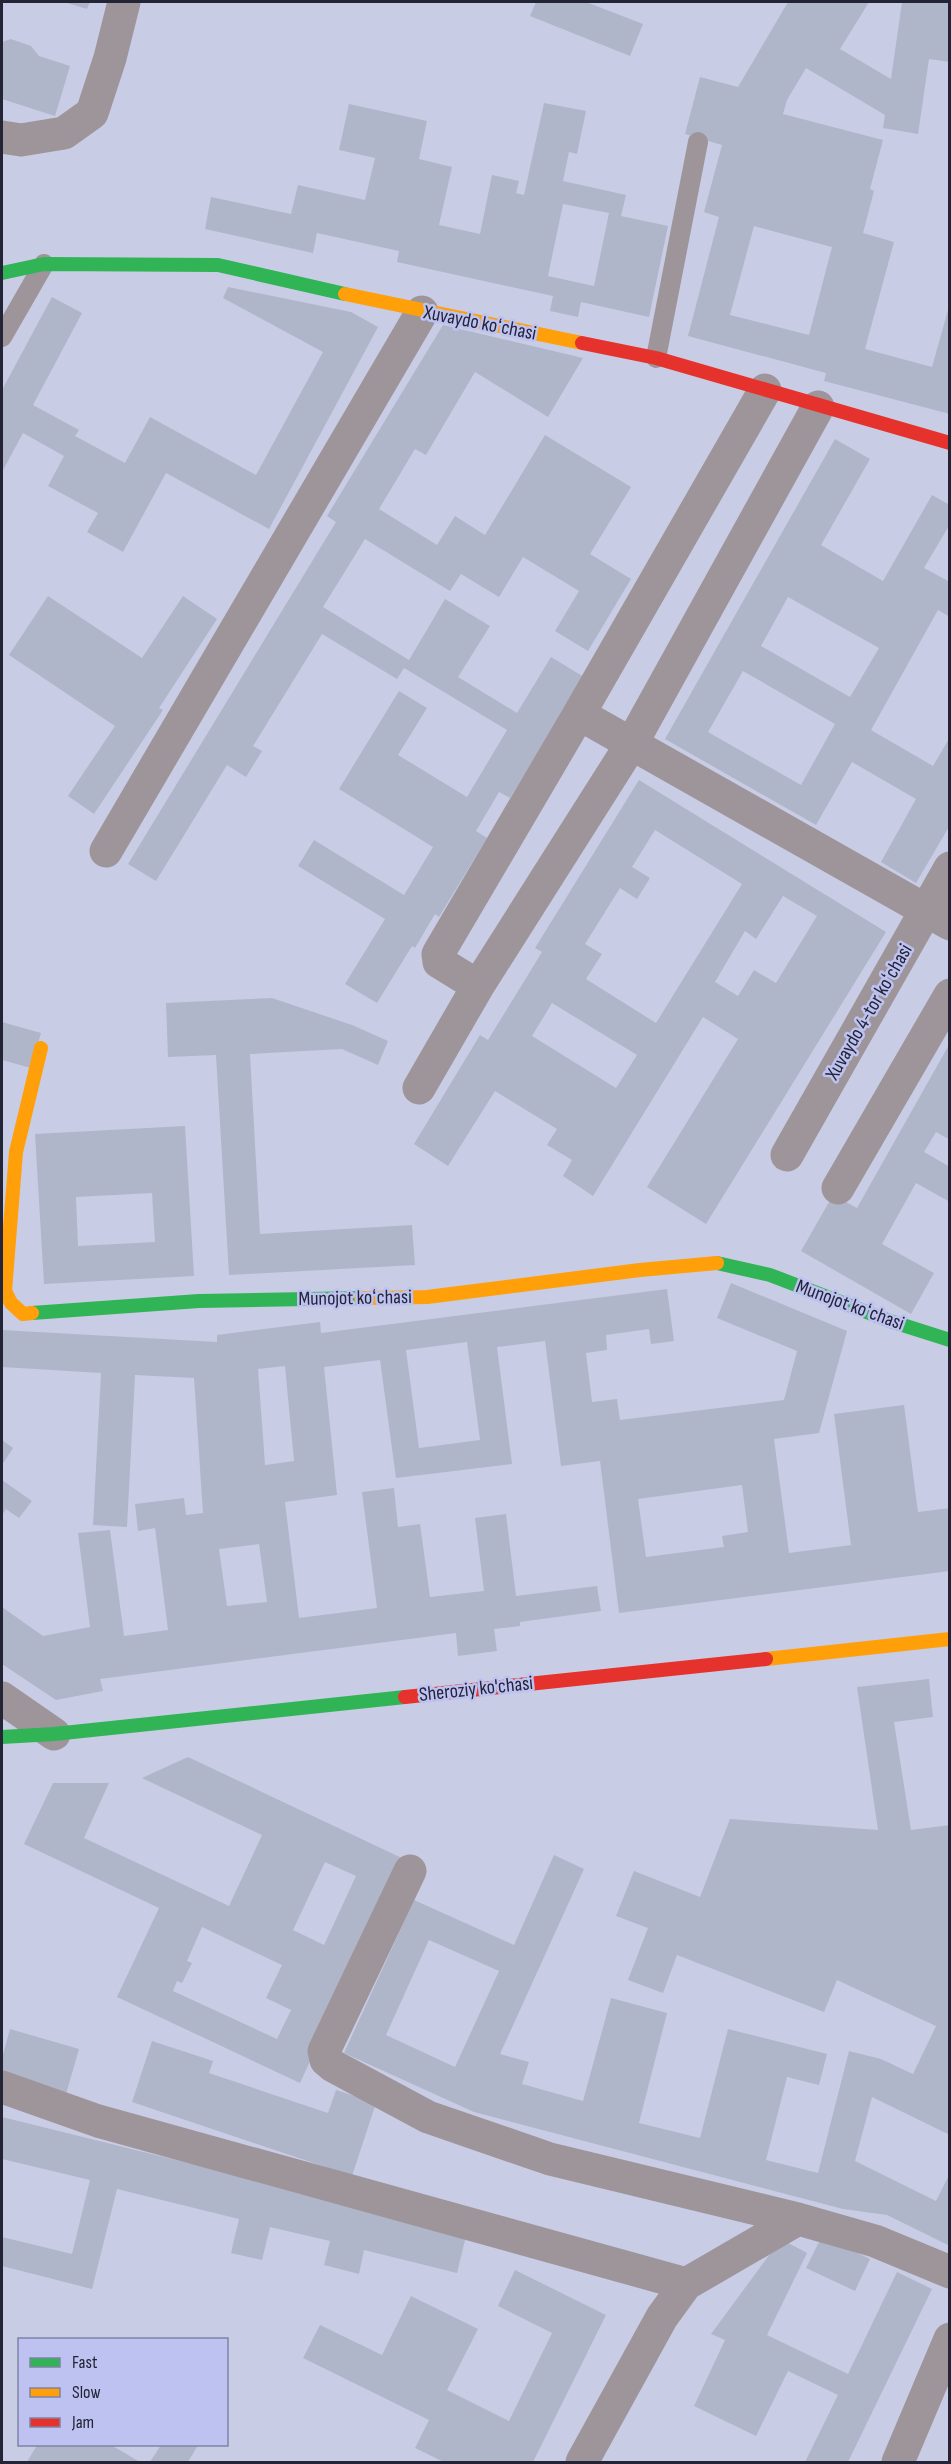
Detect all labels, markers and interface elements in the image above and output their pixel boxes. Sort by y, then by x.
street label: Xuvaydo koʻchasi [421,300,538,346]
street label: Xuvaydo 4-tor koʻchasi [820,940,918,1085]
street label: Munojot koʻchasi [793,1274,907,1336]
street label: Munojot koʻchasi [298,1285,412,1311]
street label: Sheroziy ko'chasi [418,1671,534,1707]
legend [18,2338,228,2446]
text: Fast [72,2352,98,2373]
text: Slow [72,2382,101,2403]
text: Jam [71,2412,94,2433]

